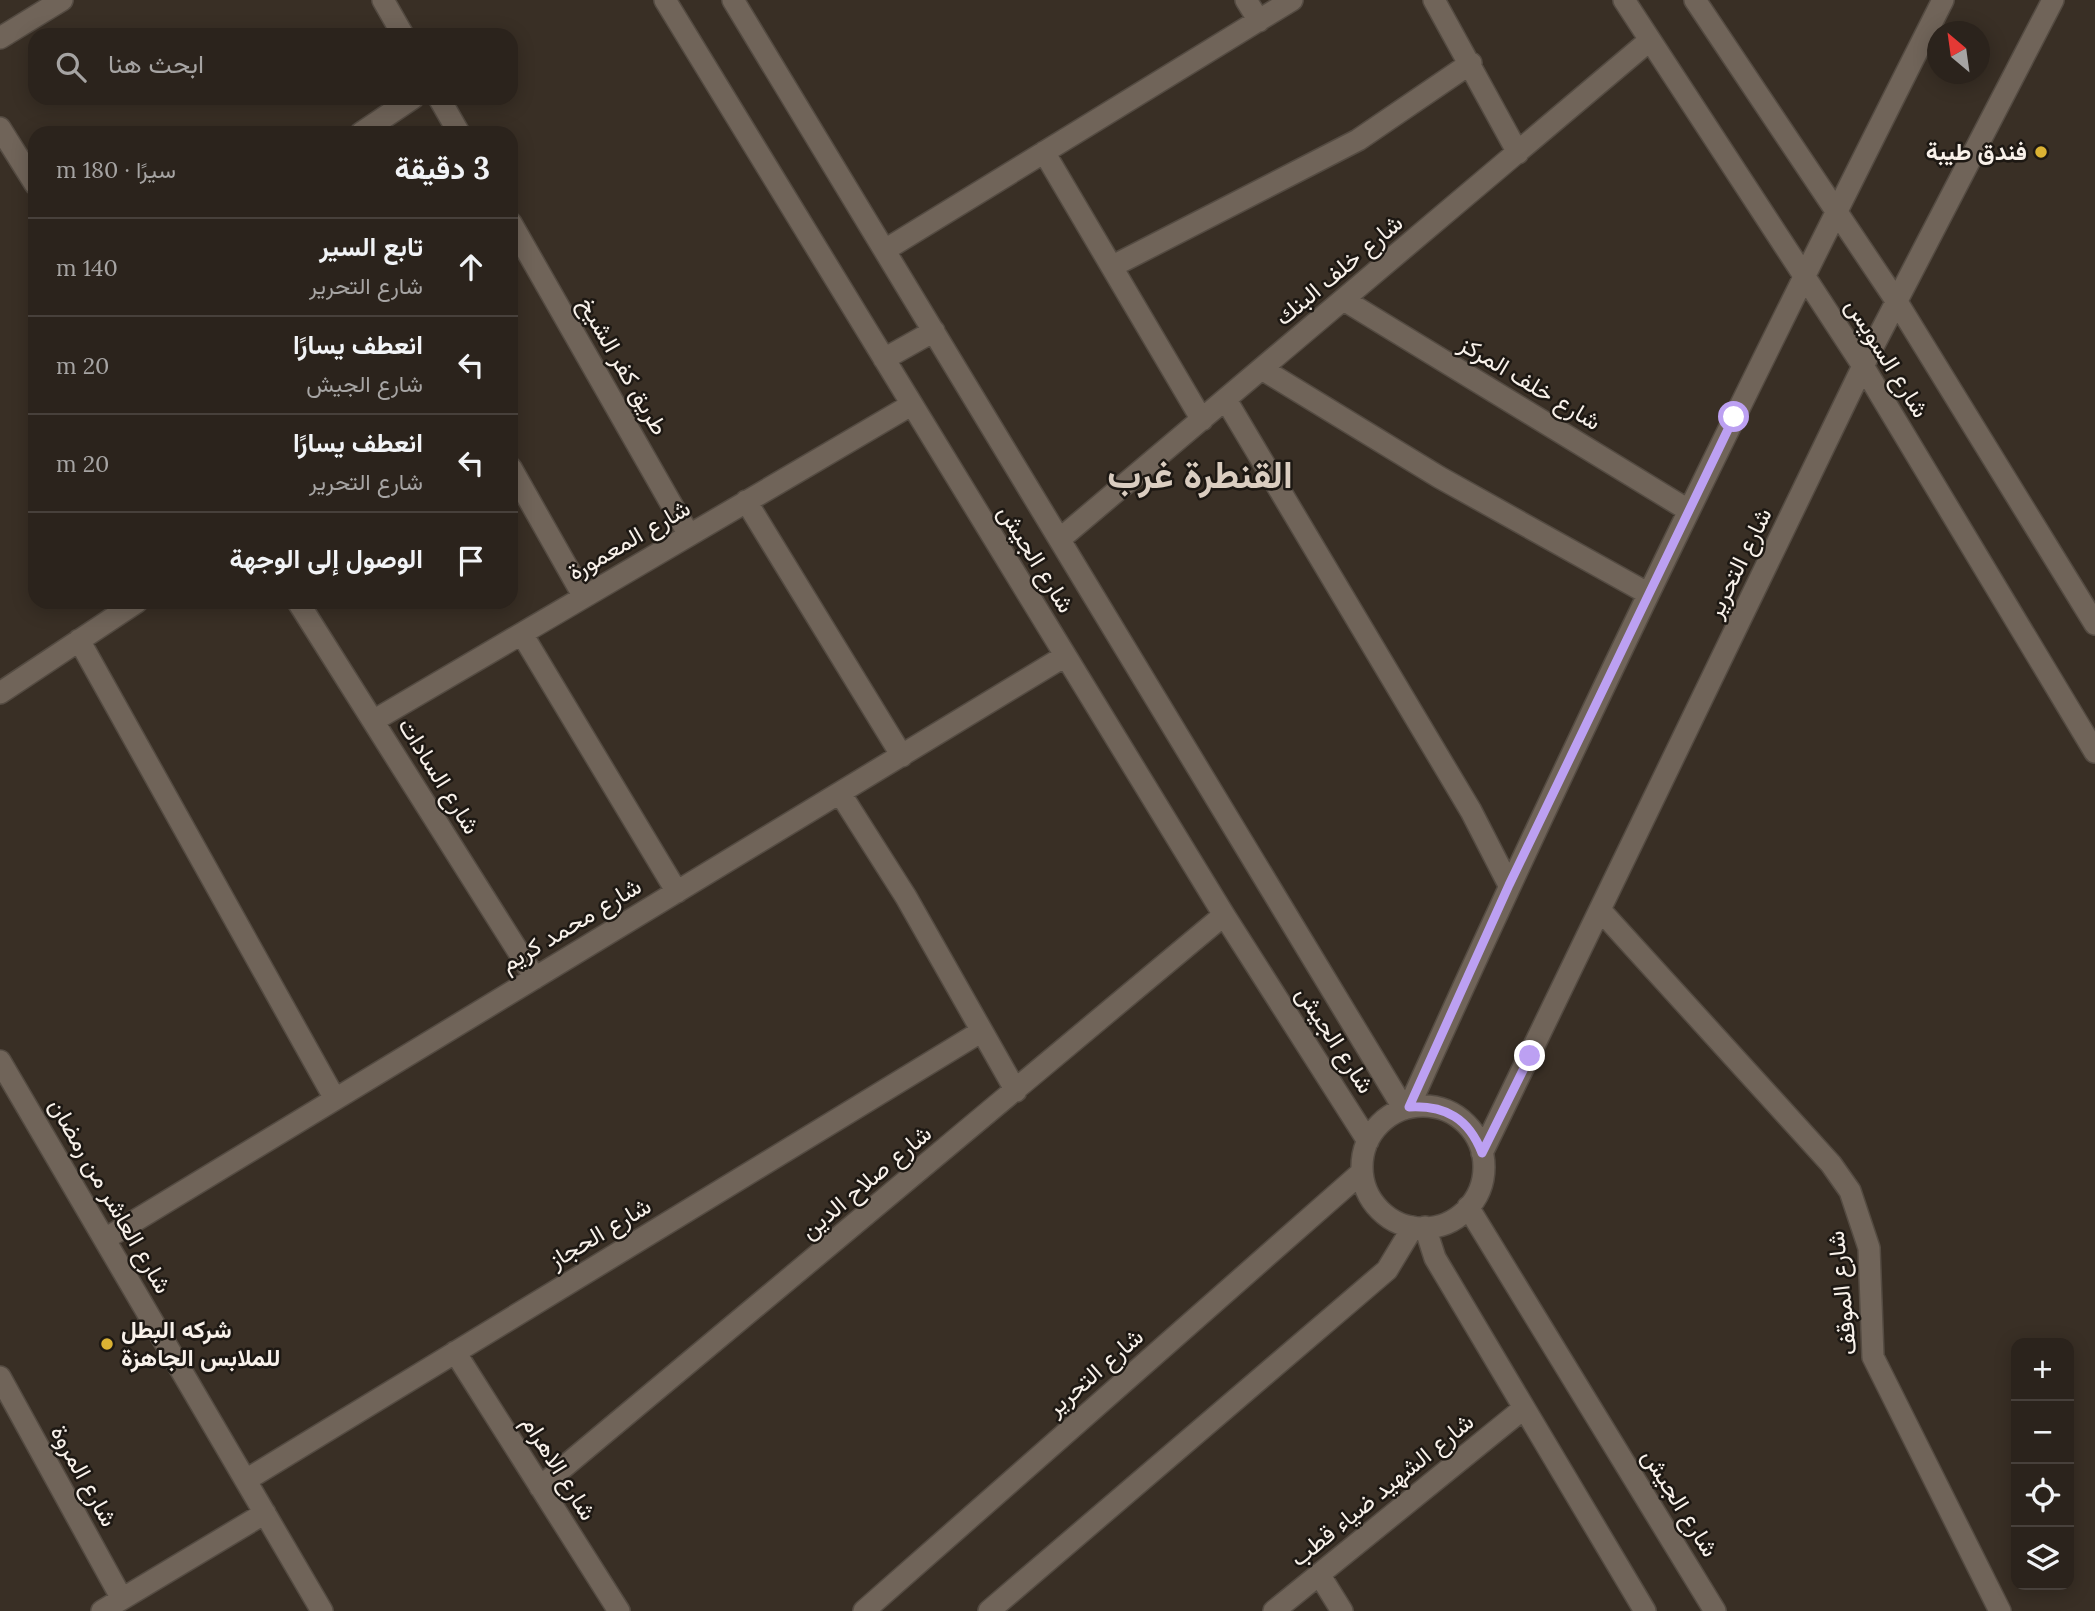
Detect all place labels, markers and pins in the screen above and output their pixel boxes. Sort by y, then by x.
place label: فندق طيبة [1926,136,2027,167]
marker: فندق طيبة [2033,144,2049,160]
place label: شركه البطل للملابس الجاهزة [121,1314,280,1373]
marker: شركه البطل للملابس الجاهزة [99,1336,115,1352]

